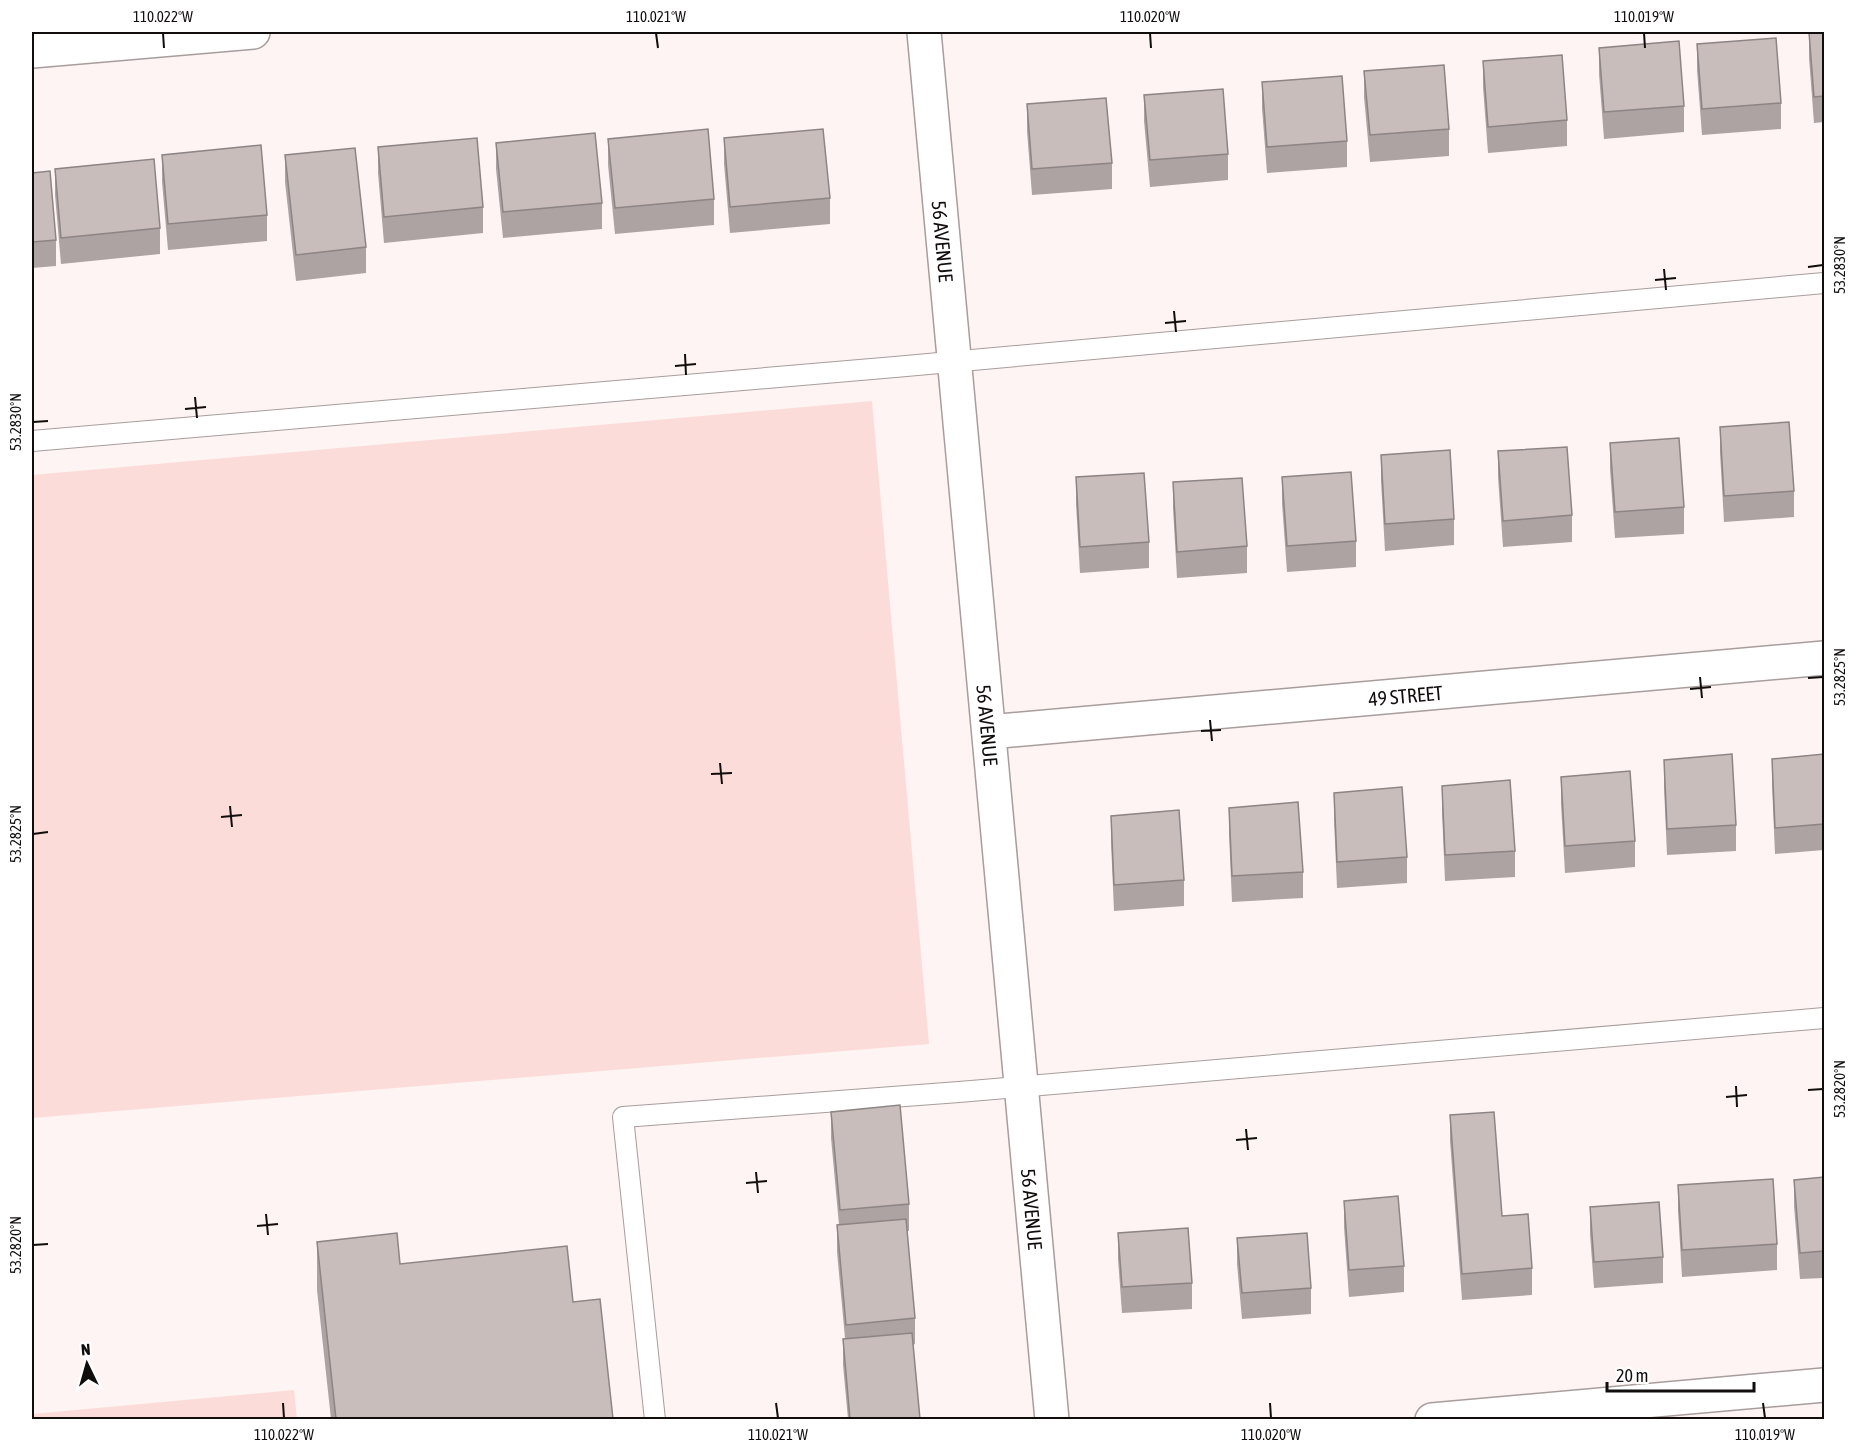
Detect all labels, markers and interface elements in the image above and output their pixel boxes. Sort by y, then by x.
text: 110.022°W [133,8,193,25]
text: 110.021°W [626,8,686,25]
text: 110.020°W [1120,8,1180,25]
text: 110.019°W [1614,8,1674,25]
street label: 56 AVENUE [928,199,959,283]
text: 53.2830°N [1831,236,1848,294]
text: 53.2830°N [7,393,24,451]
text: 53.2825°N [1831,648,1848,706]
street label: 49 STREET [1367,680,1444,710]
street label: 56 AVENUE [973,683,1003,767]
text: 53.2825°N [7,805,24,863]
text: 53.2820°N [1831,1060,1848,1118]
street label: 56 AVENUE [1017,1167,1048,1251]
text: 53.2820°N [7,1216,24,1274]
north arrow [57,1334,117,1394]
text: N [80,1340,91,1358]
scale bar [1607,1355,1754,1393]
text: 20 m [1616,1365,1648,1386]
text: 110.022°W [254,1426,314,1443]
text: 110.021°W [748,1426,808,1443]
text: 110.020°W [1241,1426,1301,1443]
text: 110.019°W [1735,1426,1795,1443]

